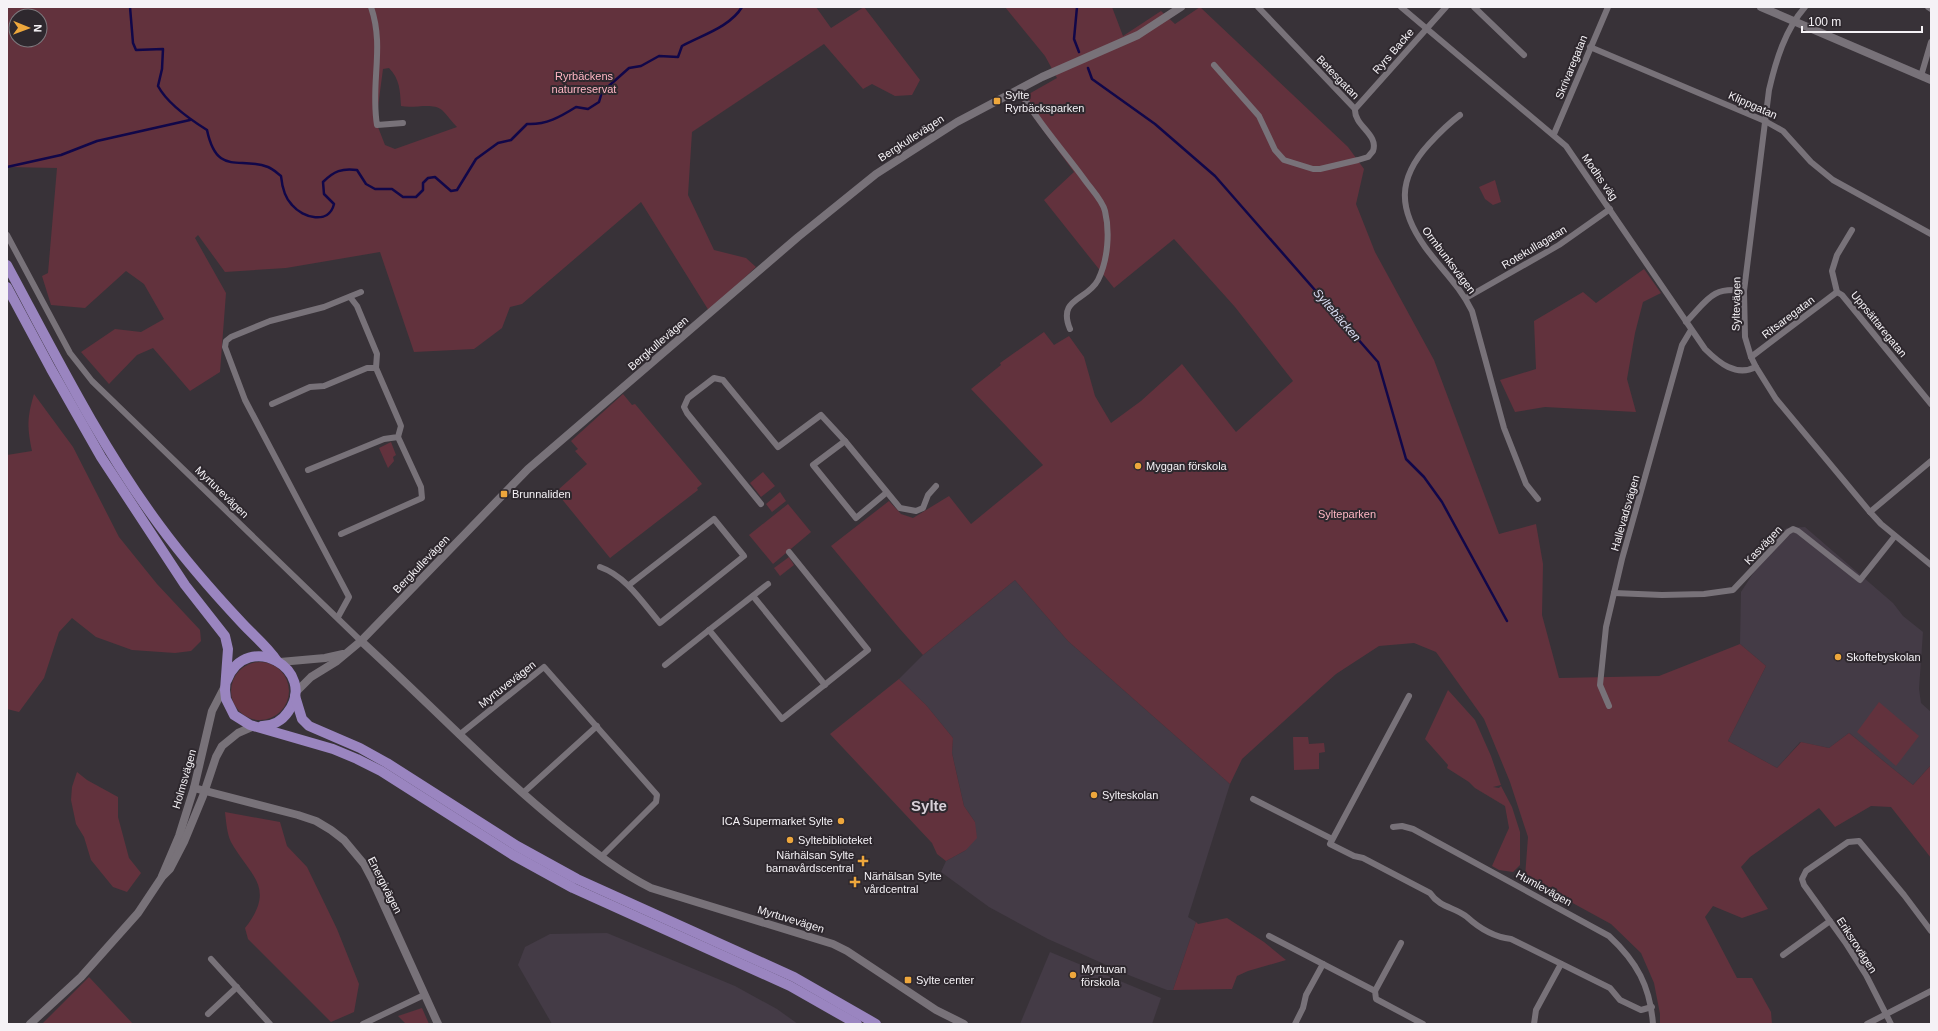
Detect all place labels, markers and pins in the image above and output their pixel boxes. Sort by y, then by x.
place label: Sylte Ryrbäcksparken [1005,89,1084,114]
marker: Sylte Ryrbäcksparken [992,96,1002,106]
place label: Myggan förskola [1146,460,1228,472]
marker: Myggan förskola [1133,461,1143,471]
place label: Brunnaliden [512,488,571,500]
marker: Brunnaliden [499,489,509,499]
place label: Skoftebyskolan [1846,651,1921,663]
marker: Skoftebyskolan [1833,652,1843,662]
place label: Sylteskolan [1102,789,1158,801]
marker: Sylteskolan [1089,790,1099,800]
place label: ICA Supermarket Sylte [722,815,833,827]
marker: ICA Supermarket Sylte [836,816,846,826]
place label: Syltebiblioteket [798,834,872,846]
marker: Syltebiblioteket [785,835,795,845]
place label: Närhälsan Sylte barnavårdscentral [766,849,854,874]
marker: Närhälsan Sylte barnavårdscentral [857,855,869,867]
place label: Närhälsan Sylte vårdcentral [864,870,942,895]
marker: Närhälsan Sylte vårdcentral [849,876,861,888]
place label: Myrtuvan förskola [1081,963,1126,988]
marker: Myrtuvan förskola [1068,970,1078,980]
place label: Sylte center [916,974,974,986]
marker: Sylte center [903,975,913,985]

